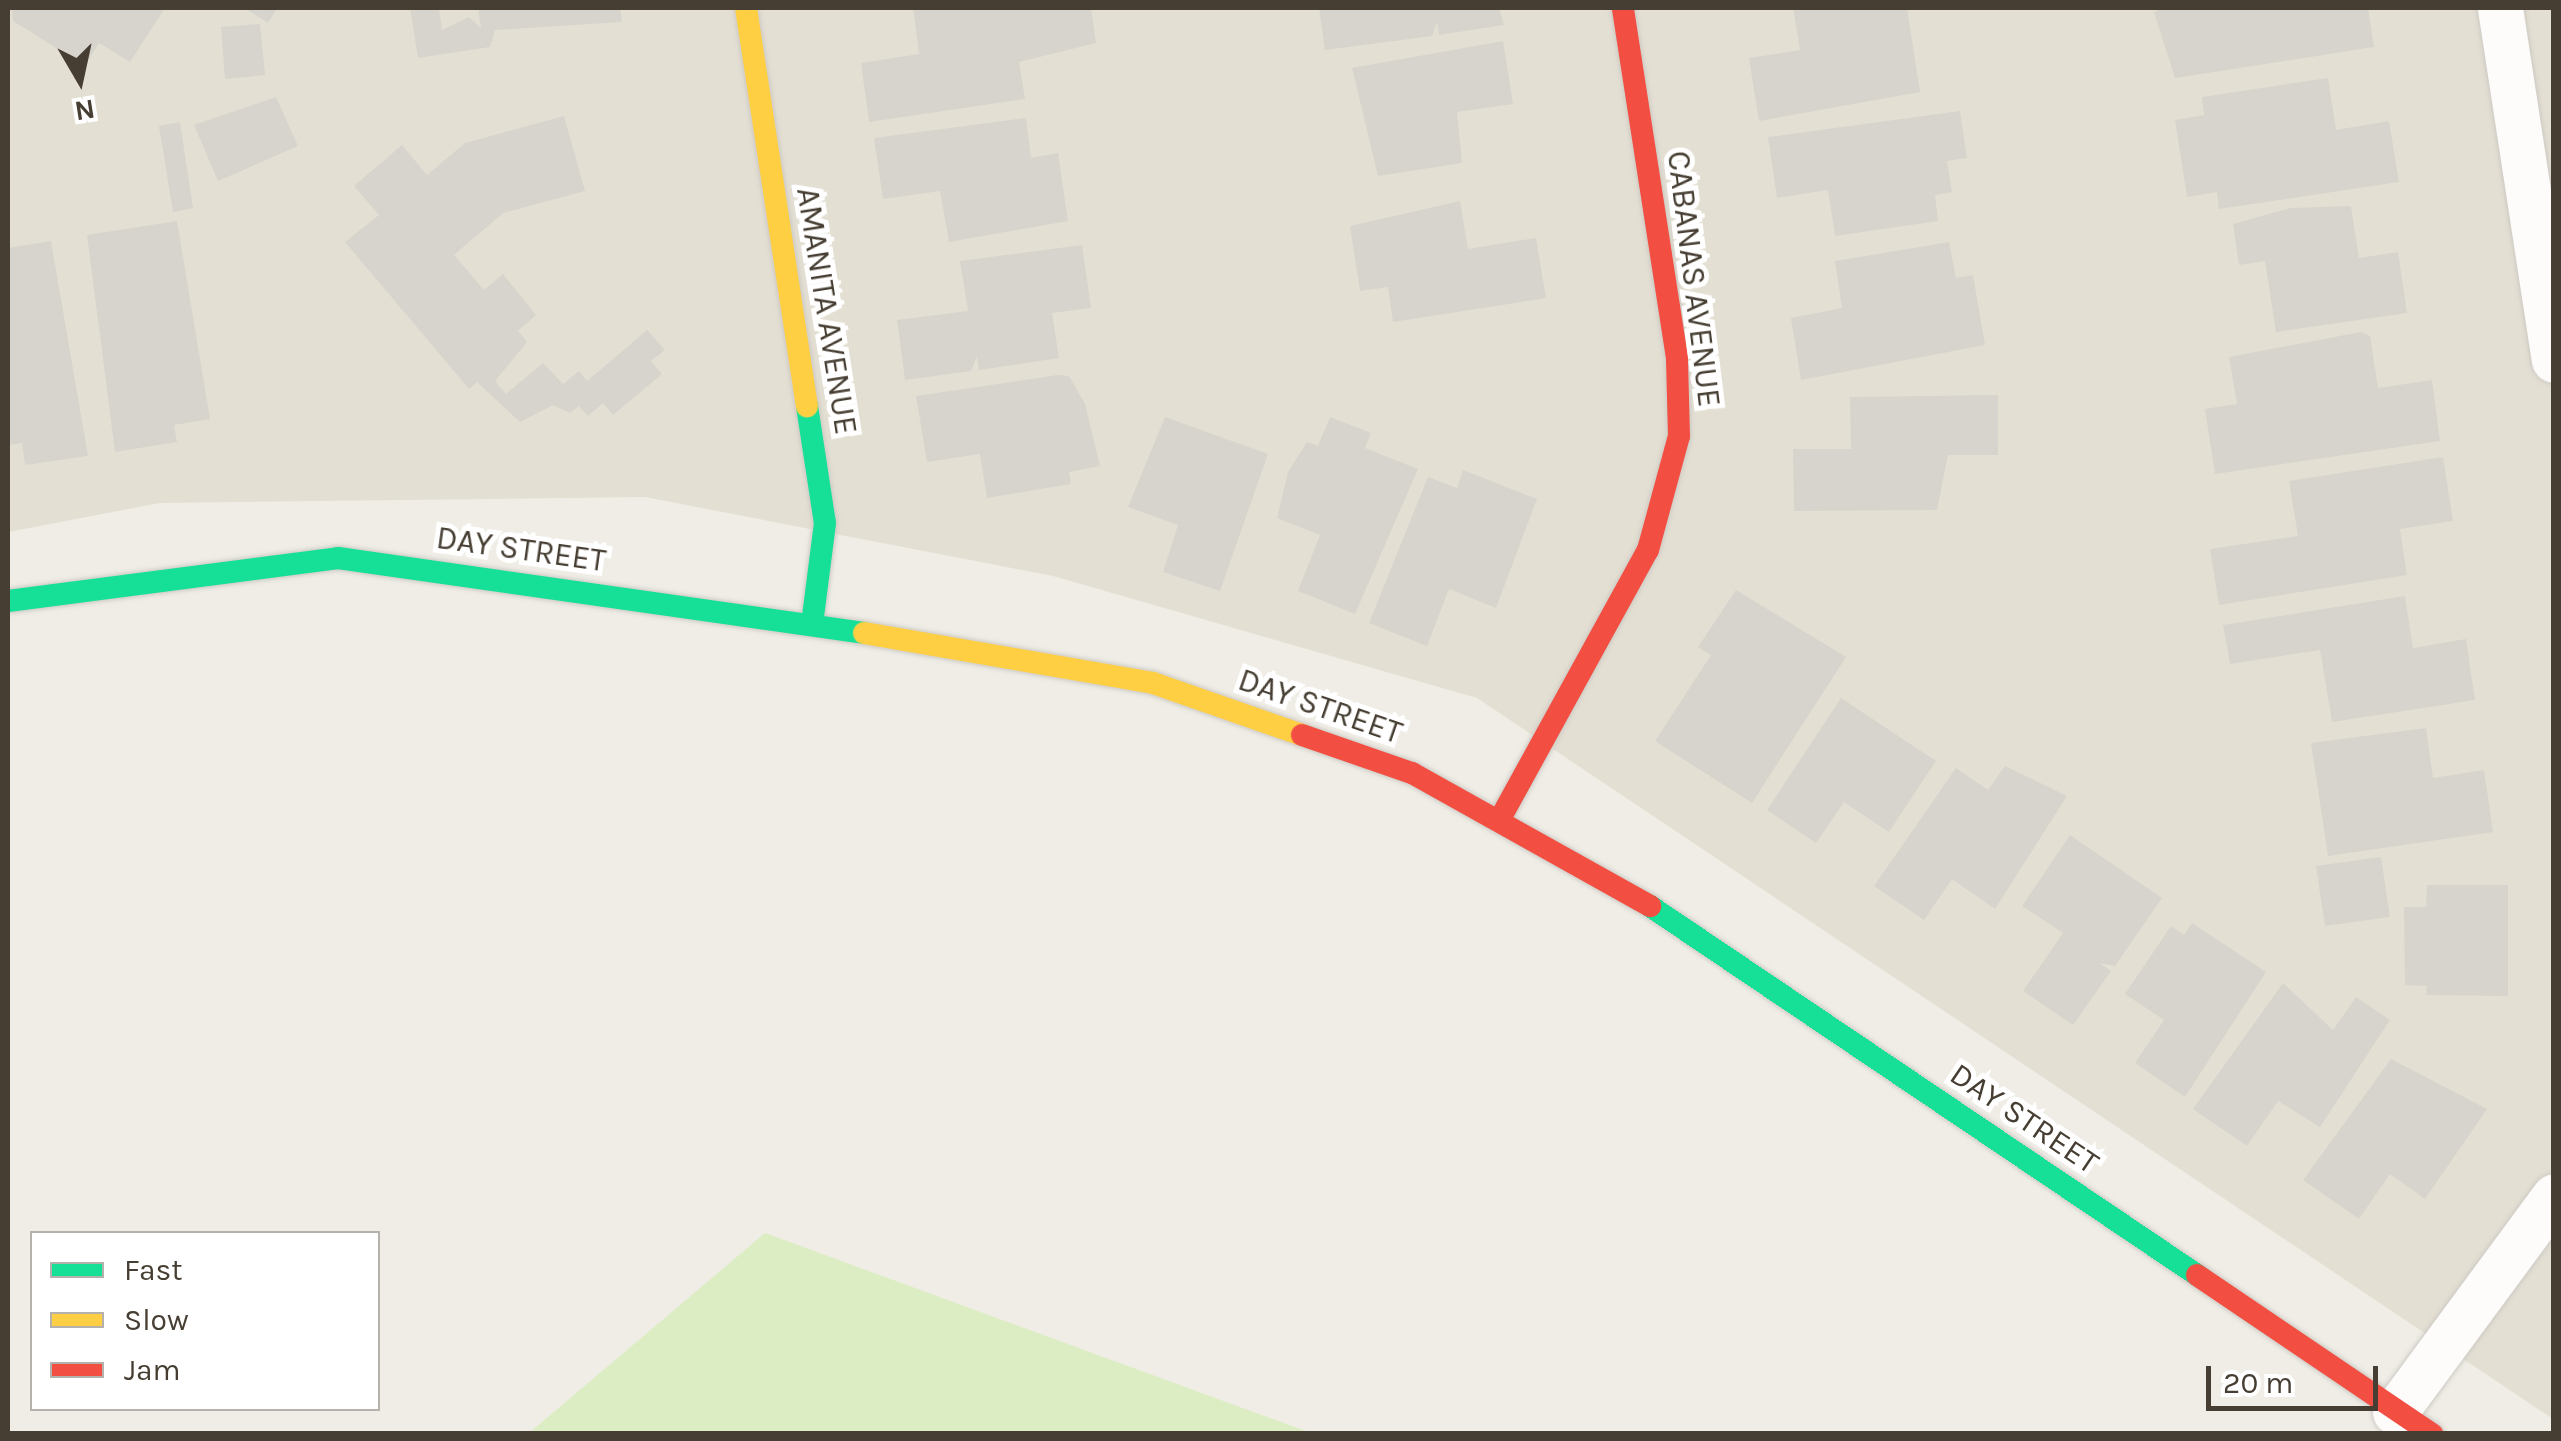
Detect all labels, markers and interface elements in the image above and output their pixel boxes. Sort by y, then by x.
north arrow [30,30,130,130]
text: N [72,92,97,128]
street label: CABANAS AVENUE [1658,149,1728,409]
street label: AMANITA AVENUE [788,185,864,437]
street label: DAY STREET [434,519,608,581]
street label: DAY STREET [1233,661,1407,753]
street label: DAY STREET [1942,1055,2106,1183]
legend [30,1231,380,1411]
text: Fast [124,1252,183,1288]
text: Slow [124,1302,189,1338]
scale bar [2211,1346,2384,1408]
text: Jam [124,1352,181,1388]
text: 20 m [2223,1365,2293,1401]

